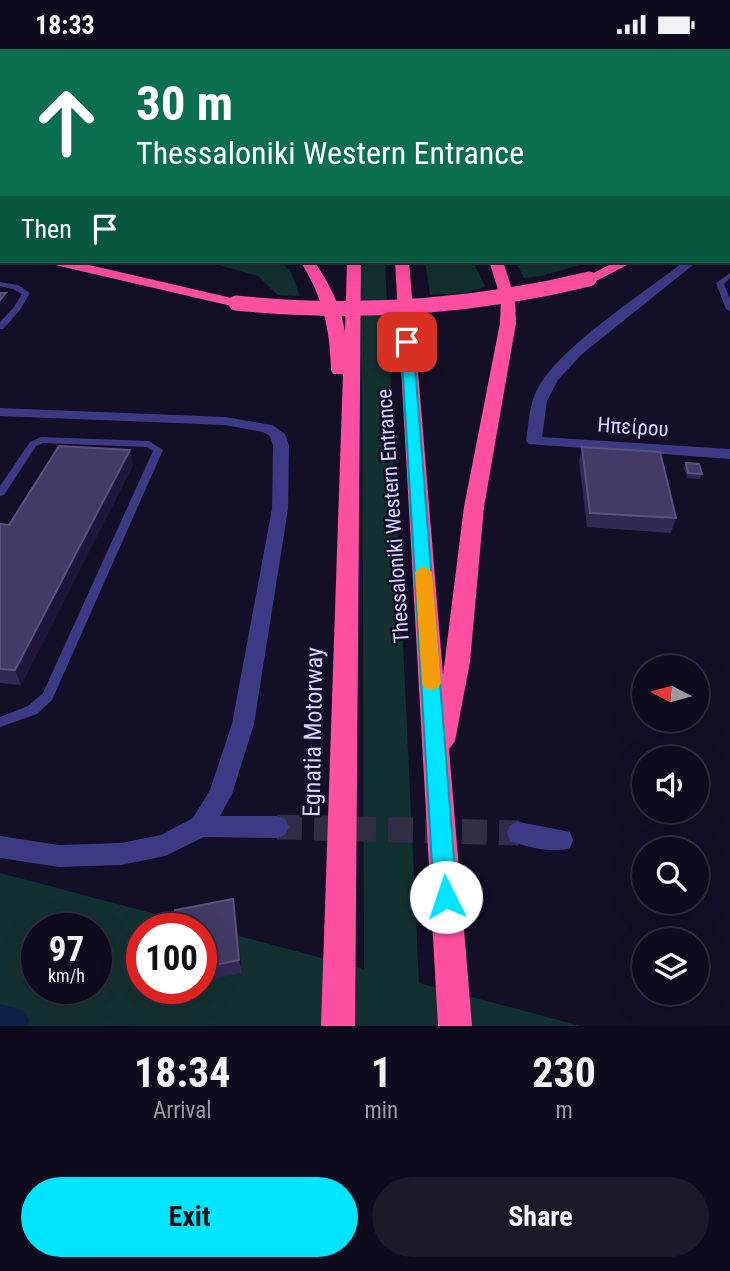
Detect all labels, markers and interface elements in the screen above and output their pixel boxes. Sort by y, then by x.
text: 18:33 [35,10,95,40]
text: 30 m [136,75,233,132]
icon: ahead [21,77,112,168]
text: Thessaloniki Western Entrance [136,134,524,172]
icon: arrive [86,210,124,248]
text: Then [21,214,72,244]
pin [377,312,437,372]
icon: arrive [388,323,426,361]
street label: Thessaloniki Western Entrance [372,388,414,644]
street label: Ηπείρου [597,413,669,441]
street label: Egnatia Motorway [298,647,328,817]
north arrow [632,655,709,731]
map controls [632,655,709,1005]
button: sound [632,746,709,823]
button: search [632,837,709,914]
position arrow [409,860,483,934]
speed limit sign: 100 [126,913,217,1004]
button: layers [632,928,709,1005]
text: 97 [49,929,84,970]
text: km/h [48,965,85,986]
text: 18:34 [134,1048,230,1097]
text: 1 [371,1048,392,1097]
text: 230 [532,1048,596,1097]
text: Arrival [153,1097,211,1124]
text: min [364,1097,398,1124]
text: m [555,1097,573,1124]
button: Exit [21,1177,358,1257]
button: Share [372,1177,709,1257]

